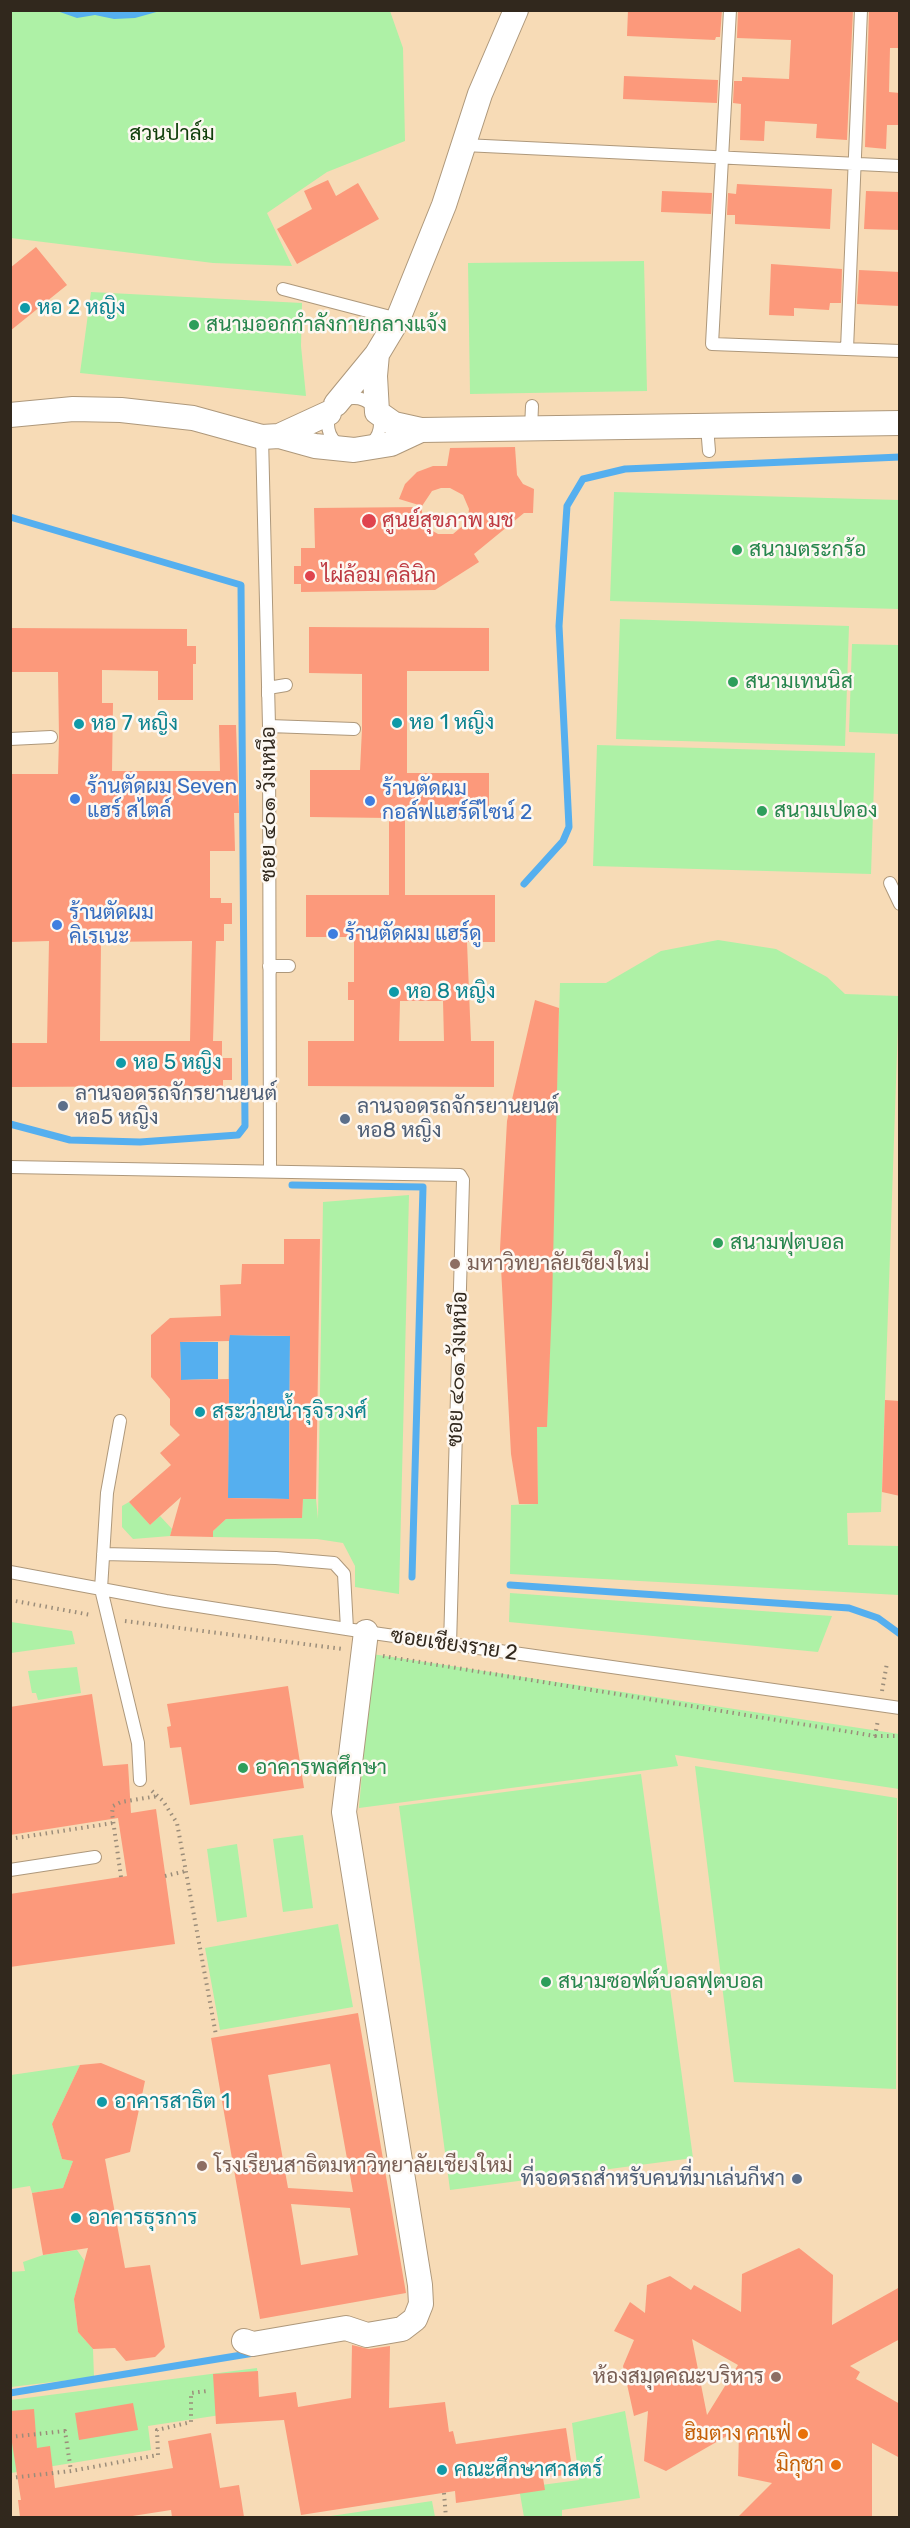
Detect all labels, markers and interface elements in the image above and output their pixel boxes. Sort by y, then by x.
park label: สวนปาล์ม [129,121,215,147]
place label: หอ 2 หญิง [37,295,126,321]
marker: หอ 2 หญิง [18,301,32,315]
place label: สนามออกกำลังกายกลางแจ้ง [206,312,447,338]
marker: สนามออกกำลังกายกลางแจ้ง [187,318,201,332]
place label: ศูนย์สุขภาพ มช [382,508,514,534]
marker: ศูนย์สุขภาพ มช [360,512,378,530]
place label: สนามตระกร้อ [749,537,866,563]
marker: สนามตระกร้อ [730,543,744,557]
place label: ไผ่ล้อม คลินิก [322,563,436,589]
marker: ไผ่ล้อม คลินิก [303,569,317,583]
place label: สนามเทนนิส [745,669,853,695]
marker: สนามเทนนิส [726,675,740,689]
place label: หอ 1 หญิง [409,710,494,736]
place label: หอ 7 หญิง [91,711,178,737]
marker: หอ 1 หญิง [390,716,404,730]
marker: หอ 7 หญิง [72,717,86,731]
street label: ซอย ๔๐๑ วังเหนึอ [256,726,282,882]
place label: ร้านตัดผม Seven แฮร์ สไตล์ [87,774,237,824]
place label: ร้านตัดผม กอล์ฟแฮร์ดีไซน์ 2 [382,776,532,826]
marker: ร้านตัดผม Seven แฮร์ สไตล์ [68,792,82,806]
marker: ร้านตัดผม กอล์ฟแฮร์ดีไซน์ 2 [363,794,377,808]
place label: สนามเปตอง [774,798,878,824]
marker: สนามเปตอง [755,804,769,818]
place label: ร้านตัดผม คิเรเนะ [69,900,154,950]
marker: ร้านตัดผม คิเรเนะ [50,918,64,932]
place label: ร้านตัดผม แฮร์ดู [345,921,482,947]
marker: ร้านตัดผม แฮร์ดู [326,927,340,941]
place label: หอ 8 หญิง [406,979,496,1005]
marker: หอ 8 หญิง [387,985,401,999]
place label: หอ 5 หญิง [133,1050,222,1076]
marker: หอ 5 หญิง [114,1056,128,1070]
place label: ลานจอดรถจักรยานยนต์ หอ5 หญิง [75,1081,277,1131]
place label: ลานจอดรถจักรยานยนต์ หอ8 หญิง [357,1094,559,1144]
marker: ลานจอดรถจักรยานยนต์ หอ5 หญิง [56,1099,70,1113]
marker: ลานจอดรถจักรยานยนต์ หอ8 หญิง [338,1112,352,1126]
place label: สนามฟุตบอล [730,1230,845,1256]
marker: สนามฟุตบอล [711,1236,725,1250]
place label: มหาวิทยาลัยเชียงใหม่ [467,1251,649,1277]
marker: มหาวิทยาลัยเชียงใหม่ [448,1257,462,1271]
street label: ซอย ๔๐๑ วังเหนึอ [443,1291,473,1447]
place label: สระว่ายน้ำรุจิรวงศ์ [212,1399,367,1425]
marker: สระว่ายน้ำรุจิรวงศ์ [193,1405,207,1419]
street label: ซอยเชียงราย 2 [389,1624,519,1666]
place label: อาคารพลศึกษา [255,1755,387,1781]
marker: อาคารพลศึกษา [236,1761,250,1775]
place label: สนามซอฟต์บอลฟุตบอล [558,1969,764,1995]
marker: สนามซอฟต์บอลฟุตบอล [539,1975,553,1989]
place label: อาคารสาธิต 1 [114,2089,230,2115]
marker: อาคารสาธิต 1 [95,2095,109,2109]
place label: โรงเรียนสาธิตมหาวิทยาลัยเชียงใหม่ [214,2153,513,2179]
marker: โรงเรียนสาธิตมหาวิทยาลัยเชียงใหม่ [195,2159,209,2173]
place label: ที่จอดรถสำหรับคนที่มาเล่นกีฬา [521,2166,785,2192]
marker: ที่จอดรถสำหรับคนที่มาเล่นกีฬา [790,2172,804,2186]
place label: อาคารธุรการ [88,2205,198,2231]
marker: อาคารธุรการ [69,2211,83,2225]
place label: ห้องสมุดคณะบริหาร [593,2364,764,2390]
marker: ห้องสมุดคณะบริหาร [769,2370,783,2384]
place label: ฮิมตาง คาเฟ่ [684,2421,791,2447]
marker: ฮิมตาง คาเฟ่ [796,2427,810,2441]
place label: มิกุชา [776,2452,824,2478]
place label: คณะศึกษาศาสตร์ [454,2457,602,2483]
marker: มิกุชา [829,2458,843,2472]
marker: คณะศึกษาศาสตร์ [435,2463,449,2477]

